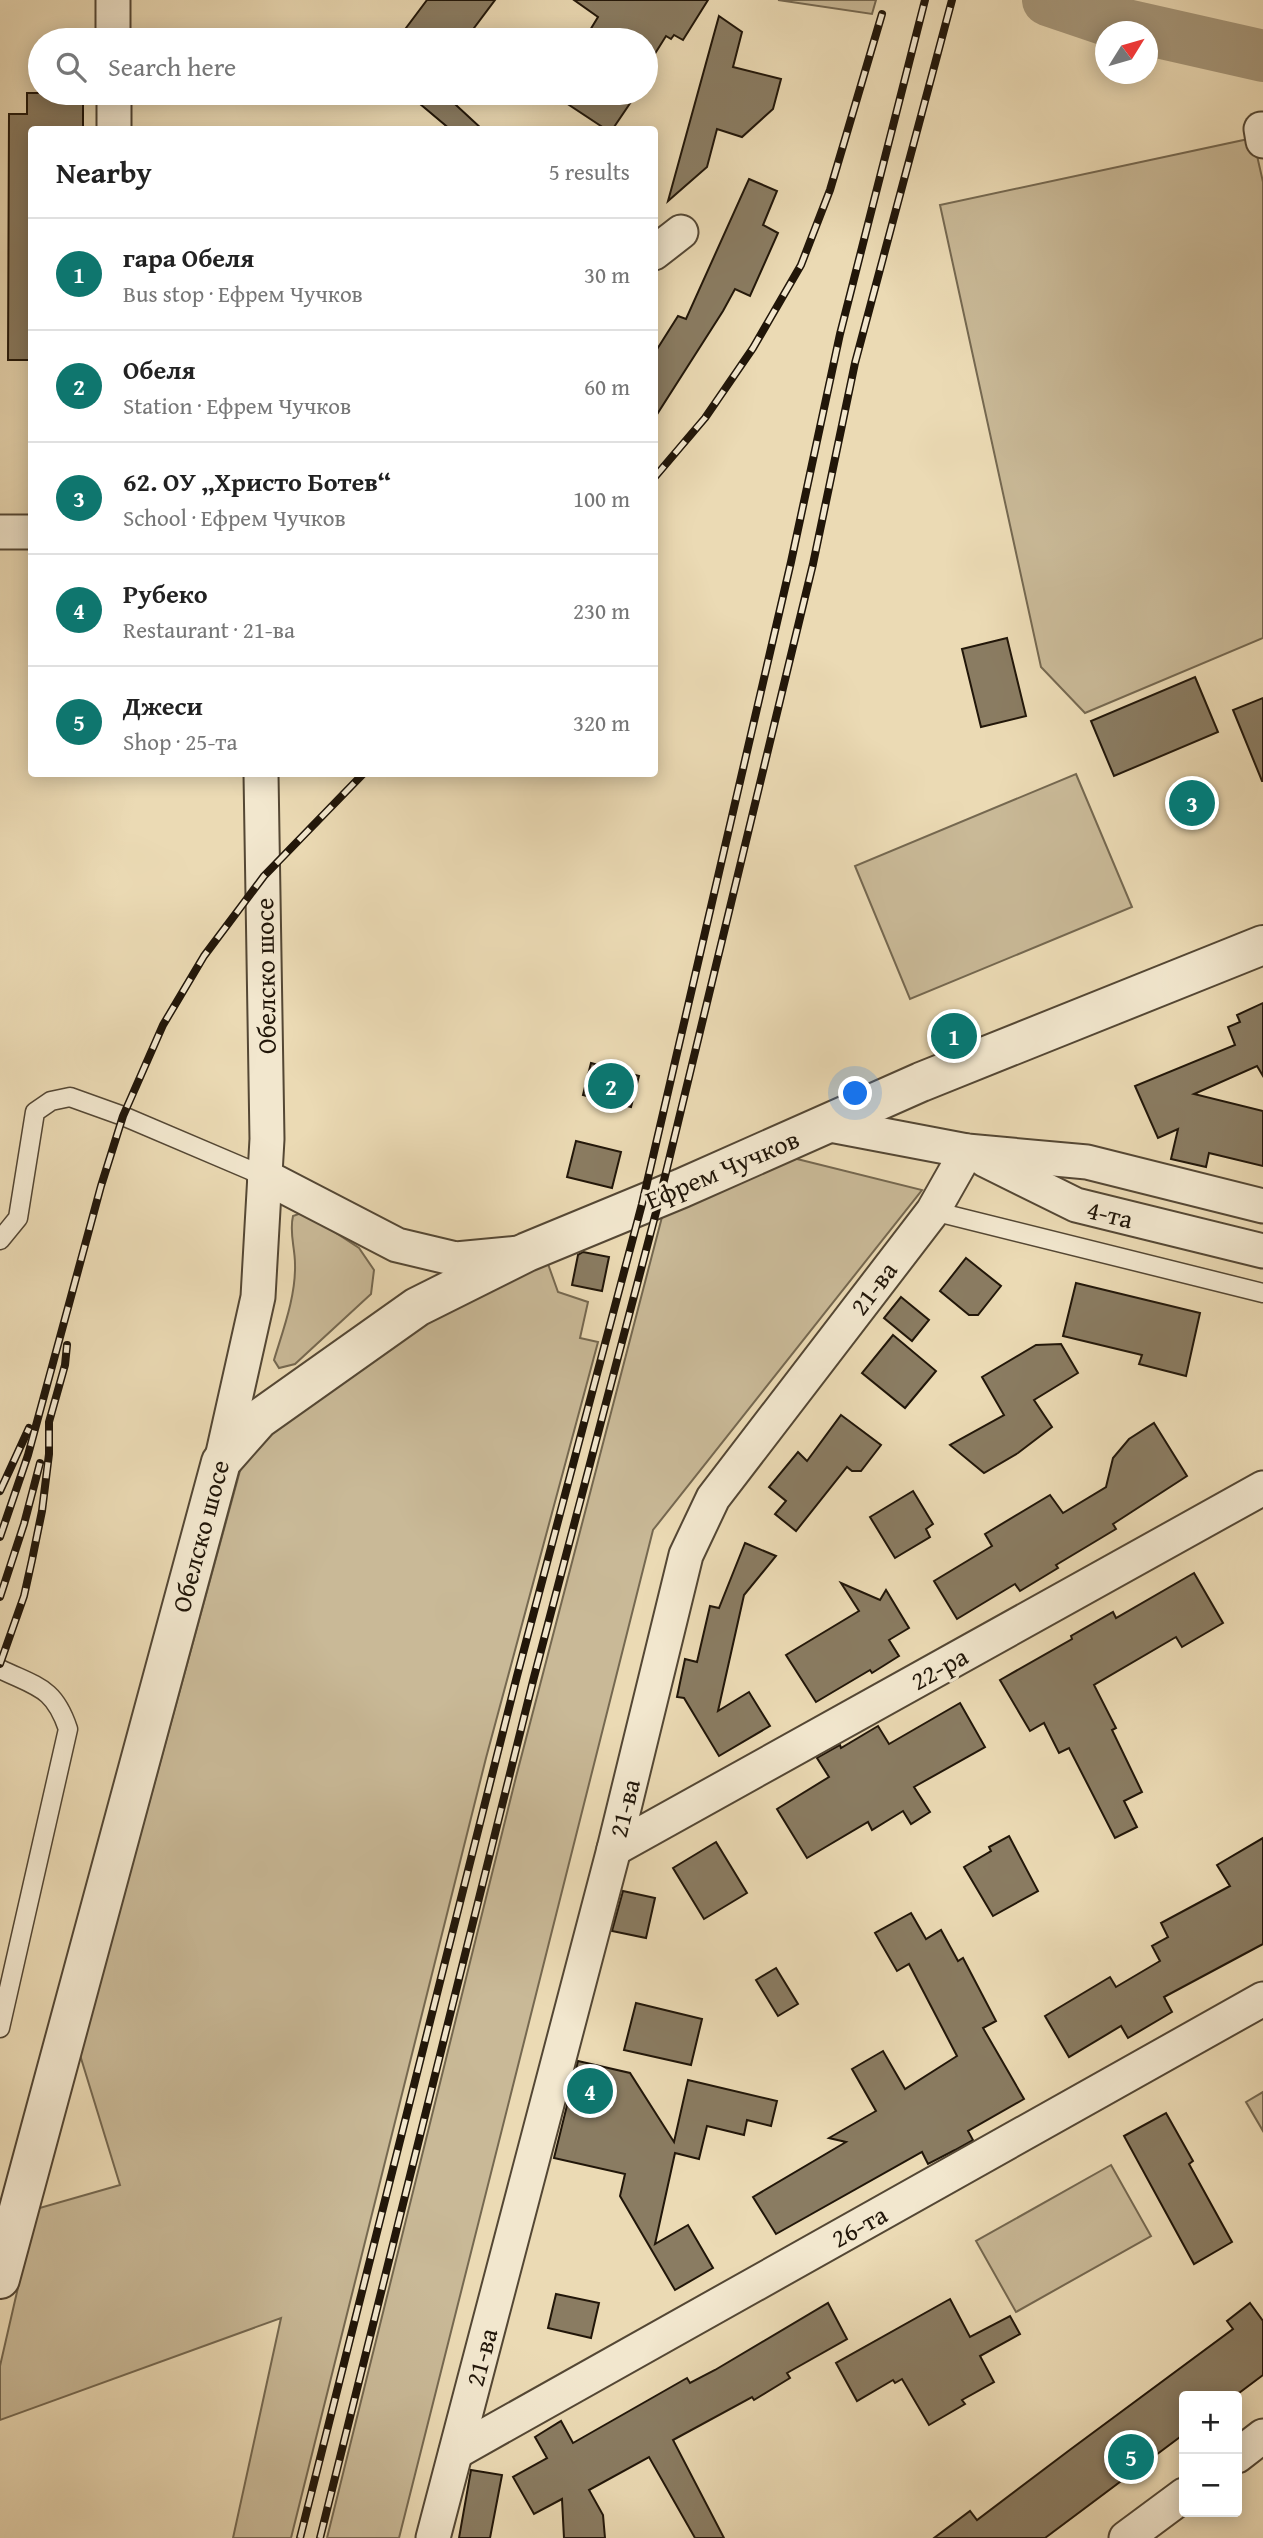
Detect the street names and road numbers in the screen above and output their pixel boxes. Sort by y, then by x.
street label: Обелско шосе [244,897,286,1055]
street label: Ефрем Чучков [639,1119,805,1219]
street label: 4-та [1083,1189,1138,1239]
street label: 21-ва [840,1252,907,1323]
street label: Обелско шосе [161,1455,239,1617]
street label: 22-ра [903,1636,975,1700]
street label: 21-ва [598,1774,650,1841]
street label: 26-та [824,2194,895,2257]
street label: 21-ва [455,2323,508,2391]

